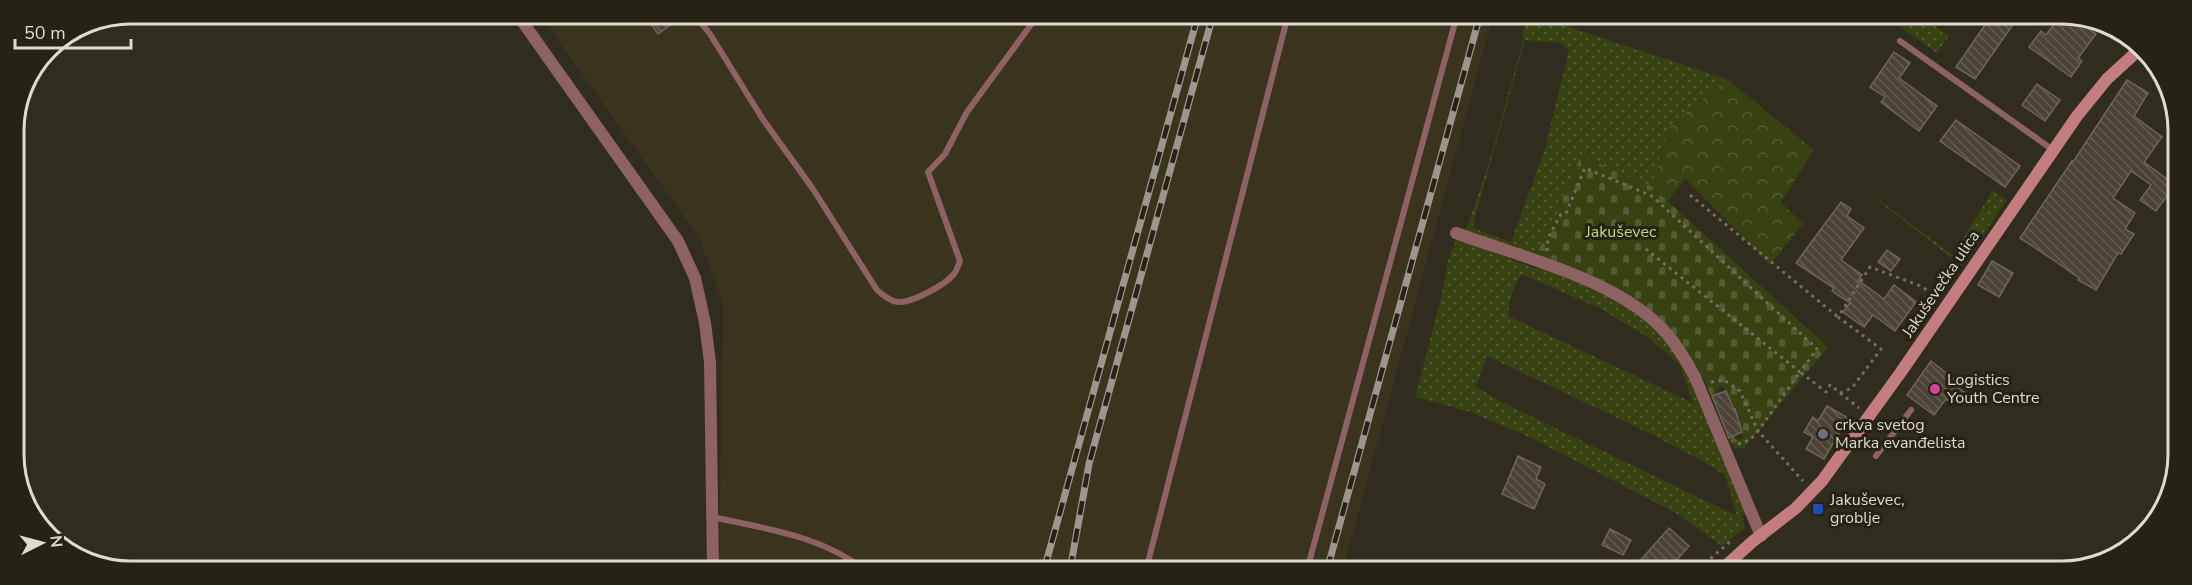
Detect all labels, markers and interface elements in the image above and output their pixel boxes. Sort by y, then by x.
scale bar [15,12,130,50]
text: 50 m [24,21,66,45]
park label: Jakuševec [1585,221,1657,243]
street label: Jakuševečka ulica [1896,226,1985,343]
place label: Logistics Youth Centre [1946,369,2040,409]
marker: Logistics Youth Centre [1928,382,1942,396]
place label: crkva svetog Marka evanđelista [1835,414,1965,454]
marker: crkva svetog Marka evanđelista [1816,427,1830,441]
place label: Jakuševec, groblje [1829,489,1905,529]
marker: Jakuševec, groblje [1811,502,1825,516]
north arrow [12,513,72,573]
text: N [44,534,67,549]

